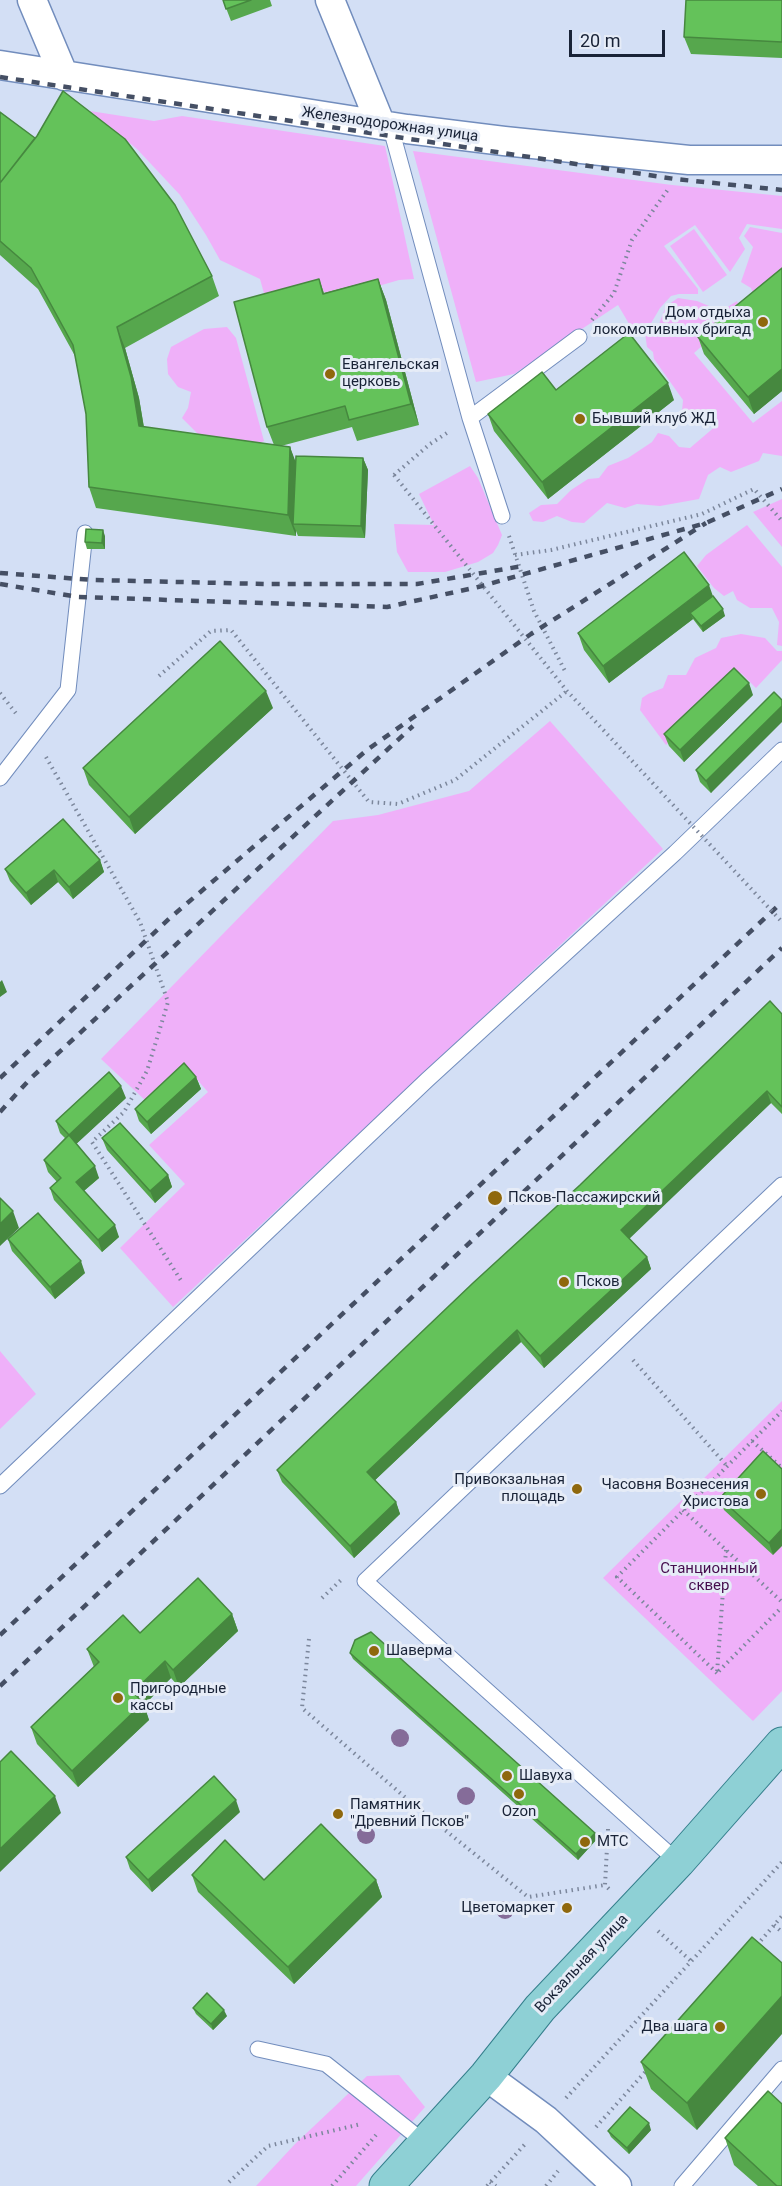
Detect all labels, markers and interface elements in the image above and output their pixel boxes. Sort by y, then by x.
scale bar [572,18,668,56]
text: 20 m [580,30,620,51]
street label: Железнодорожная улица [301,104,479,146]
place label: Дом отдыха локомотивных бригад [593,304,751,339]
marker: Дом отдыха локомотивных бригад [756,315,770,329]
place label: Евангельская церковь [342,356,439,391]
marker: Евангельская церковь [323,367,337,381]
place label: Бывший клуб ЖД [592,410,716,428]
marker: Бывший клуб ЖД [573,412,587,426]
marker: Псков-Пассажирский [486,1189,504,1207]
place label: Псков-Пассажирский [508,1189,660,1207]
place label: Псков [576,1273,620,1291]
marker: Псков [557,1275,571,1289]
place label: Привокзальная площадь [454,1471,565,1506]
place label: Часовня Вознесения Христова [602,1476,749,1511]
marker: Привокзальная площадь [570,1482,584,1496]
marker: Часовня Вознесения Христова [754,1487,768,1501]
park label: Станционный сквер [660,1560,758,1595]
place label: Шаверма [386,1642,453,1660]
marker: Шаверма [367,1644,381,1658]
place label: Пригородные кассы [130,1680,226,1715]
marker: Пригородные кассы [111,1691,125,1705]
place label: Шавуха [519,1767,572,1785]
marker: Шавуха [500,1769,514,1783]
marker: Ozon [512,1787,526,1801]
place label: Памятник "Древний Псков" [350,1796,469,1831]
place label: Ozon [502,1803,536,1821]
marker: Памятник "Древний Псков" [331,1807,345,1821]
place label: МТС [597,1833,628,1851]
marker: МТС [578,1835,592,1849]
place label: Цветомаркет [461,1899,555,1917]
marker: Цветомаркет [560,1901,574,1915]
street label: Вокзальная улица [532,1911,632,2017]
place label: Два шага [642,2018,708,2036]
marker: Два шага [713,2020,727,2034]

